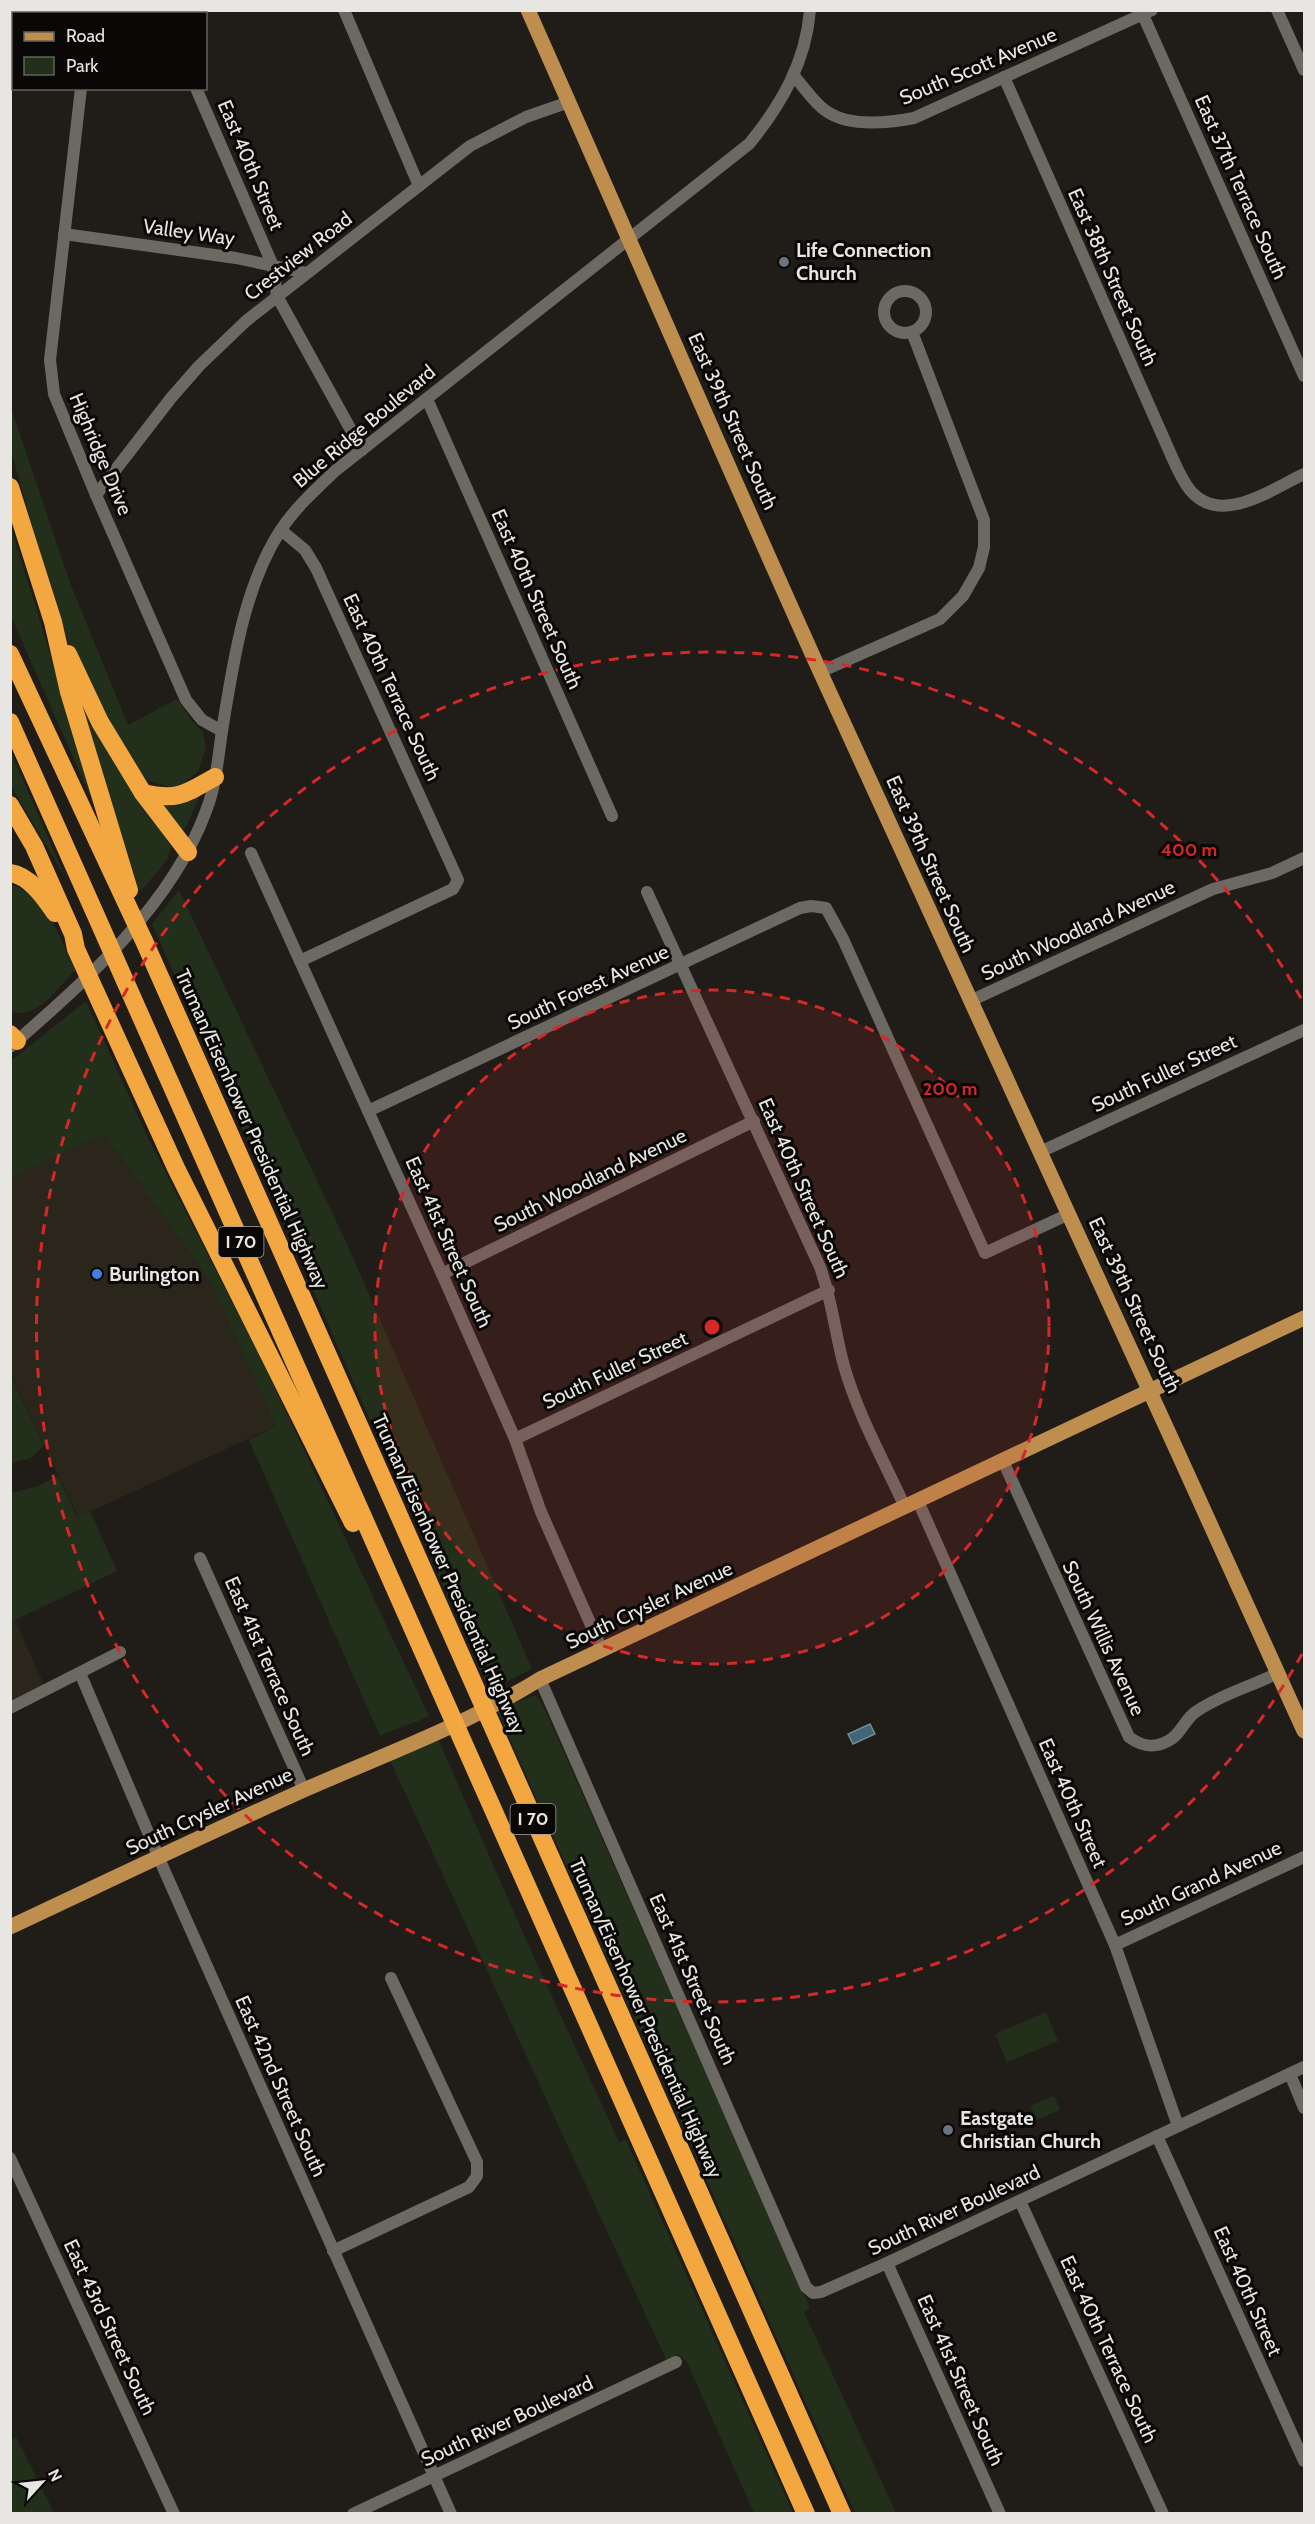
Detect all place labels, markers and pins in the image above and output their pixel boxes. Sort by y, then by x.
place label: Life Connection Church [796,238,931,285]
marker: Life Connection Church [777,255,791,269]
place label: Burlington [109,1262,199,1286]
marker: Burlington [90,1267,104,1281]
centre of rings [702,1317,722,1337]
place label: Eastgate Christian Church [960,2106,1101,2153]
marker: Eastgate Christian Church [941,2123,955,2137]

